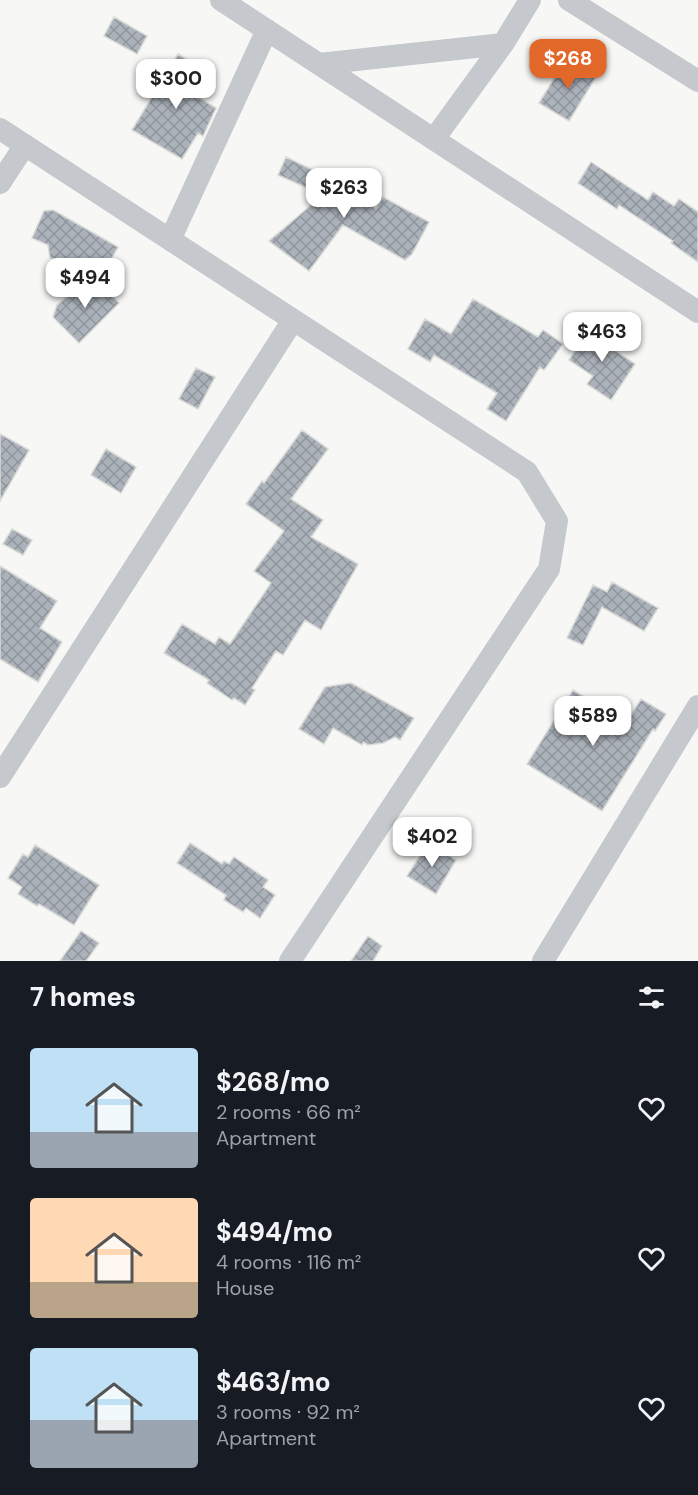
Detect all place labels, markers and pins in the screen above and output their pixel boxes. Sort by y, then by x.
pin: $268 [532,39,604,90]
pin: $300 [140,59,212,110]
pin: $263 [308,168,380,219]
pin: $494 [49,258,121,309]
pin: $463 [566,312,638,363]
pin: $589 [557,696,629,747]
pin: $402 [396,817,468,868]

